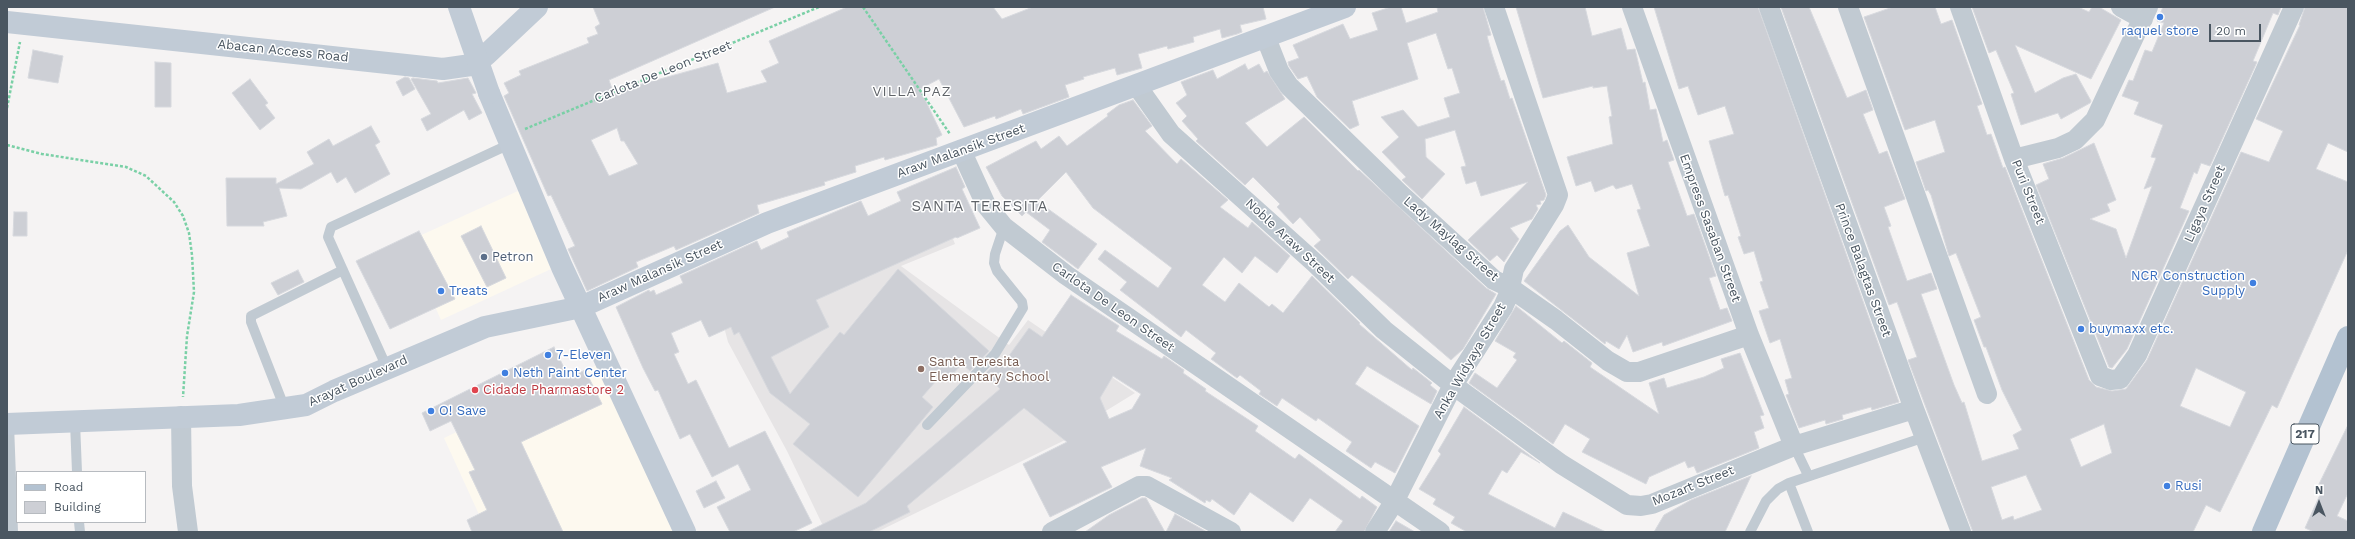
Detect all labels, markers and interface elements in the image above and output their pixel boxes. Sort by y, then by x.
marker: raquel store [2155,12,2165,22]
scale bar [2211,16,2263,42]
place label: raquel store [2121,23,2199,39]
text: 20 m [2216,24,2246,38]
street label: Abacan Access Road [217,36,349,66]
street label: Carlota De Leon Street [592,37,734,107]
district label: VILLA PAZ [873,84,951,100]
street label: Araw Malansik Street [895,121,1027,181]
street label: Empress Sasaban Street [1676,152,1744,304]
street label: Puri Street [2008,157,2048,227]
street label: Ligaya Street [2181,163,2229,245]
street label: Lady Maylag Street [1400,193,1502,285]
street label: Noble Araw Street [1242,196,1338,286]
district label: SANTA TERESITA [912,198,1048,216]
street label: Prince Balagtas Street [1832,201,1894,339]
street label: Araw Malansik Street [595,236,725,306]
place label: Petron [492,249,534,265]
marker: Petron [479,252,489,262]
street label: Carlota De Leon Street [1049,259,1177,355]
place label: NCR Construction Supply [2131,268,2245,299]
marker: NCR Construction Supply [2248,278,2258,288]
place label: Treats [449,283,488,299]
marker: Treats [436,286,446,296]
street label: Anka Widyaya Street [1431,300,1509,422]
place label: buymaxx etc. [2089,321,2173,337]
marker: buymaxx etc. [2076,324,2086,334]
place label: 7-Eleven [556,347,611,363]
marker: 7-Eleven [543,350,553,360]
street label: Arayat Boulevard [306,352,410,410]
place label: Santa Teresita Elementary School [929,354,1049,385]
marker: Santa Teresita Elementary School [916,364,926,374]
place label: Neth Paint Center [513,365,627,381]
marker: Neth Paint Center [500,368,510,378]
place label: Cidade Pharmastore 2 [483,382,624,398]
marker: Cidade Pharmastore 2 [470,385,480,395]
place label: O! Save [439,403,486,419]
marker: O! Save [426,406,436,416]
road number: 217 [2291,424,2319,444]
street label: Mozart Street [1650,462,1736,510]
legend [16,471,146,523]
place label: Rusi [2175,478,2202,494]
text: Road [54,480,83,494]
marker: Rusi [2162,481,2172,491]
north arrow [2299,483,2339,523]
text: N [2315,484,2323,497]
text: Building [54,500,101,514]

